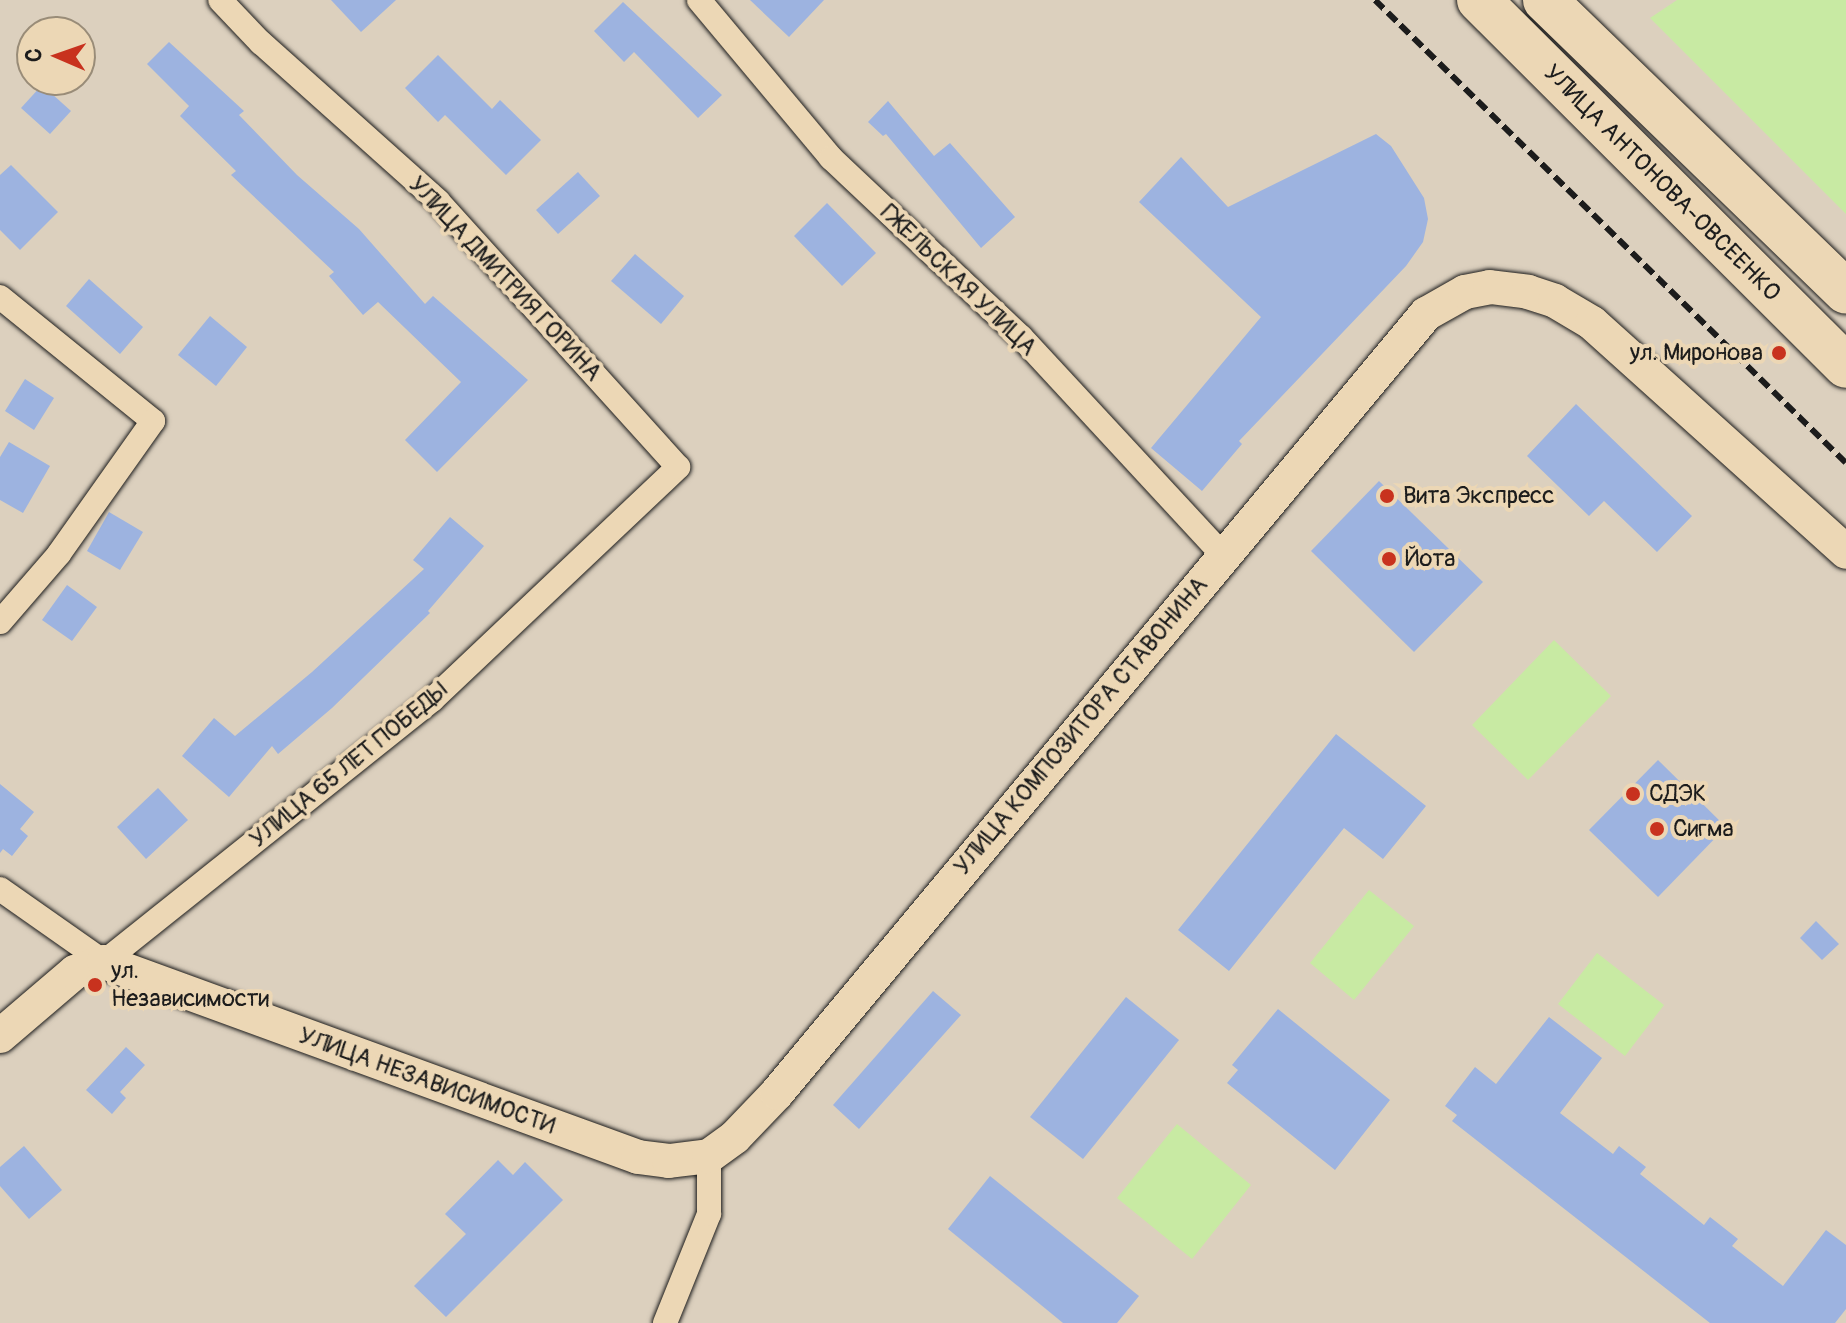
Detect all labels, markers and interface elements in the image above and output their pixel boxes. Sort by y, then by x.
north arrow [16,16,96,96]
text: С [20,48,48,63]
street label: УЛИЦА АНТОНОВА-ОВСЕЕНКО [1538,59,1786,307]
street label: УЛИЦА ДМИТРИЯ ГОРИНА [403,171,607,387]
street label: ГЖЕЛЬСКАЯ УЛИЦА [874,198,1042,362]
place label: ул. Миронова [1630,339,1763,367]
marker: ул. Миронова [1770,344,1788,362]
place label: Вита Экспресс [1403,482,1554,510]
marker: Вита Экспресс [1378,487,1396,505]
place label: Йота [1405,545,1455,573]
marker: Йота [1380,550,1398,568]
street label: УЛИЦА КОМПОЗИТОРА СТАВОНИНА [948,571,1214,881]
street label: УЛИЦА 65 ЛЕТ ПОБЕДЫ [244,676,454,854]
place label: СДЭК [1649,780,1706,808]
marker: СДЭК [1624,785,1642,803]
place label: Сигма [1673,815,1734,843]
marker: Сигма [1648,820,1666,838]
place label: ул. Независимости [111,957,269,1013]
marker: ул. Независимости [86,976,104,994]
street label: УЛИЦА НЕЗАВИСИМОСТИ [295,1021,559,1141]

